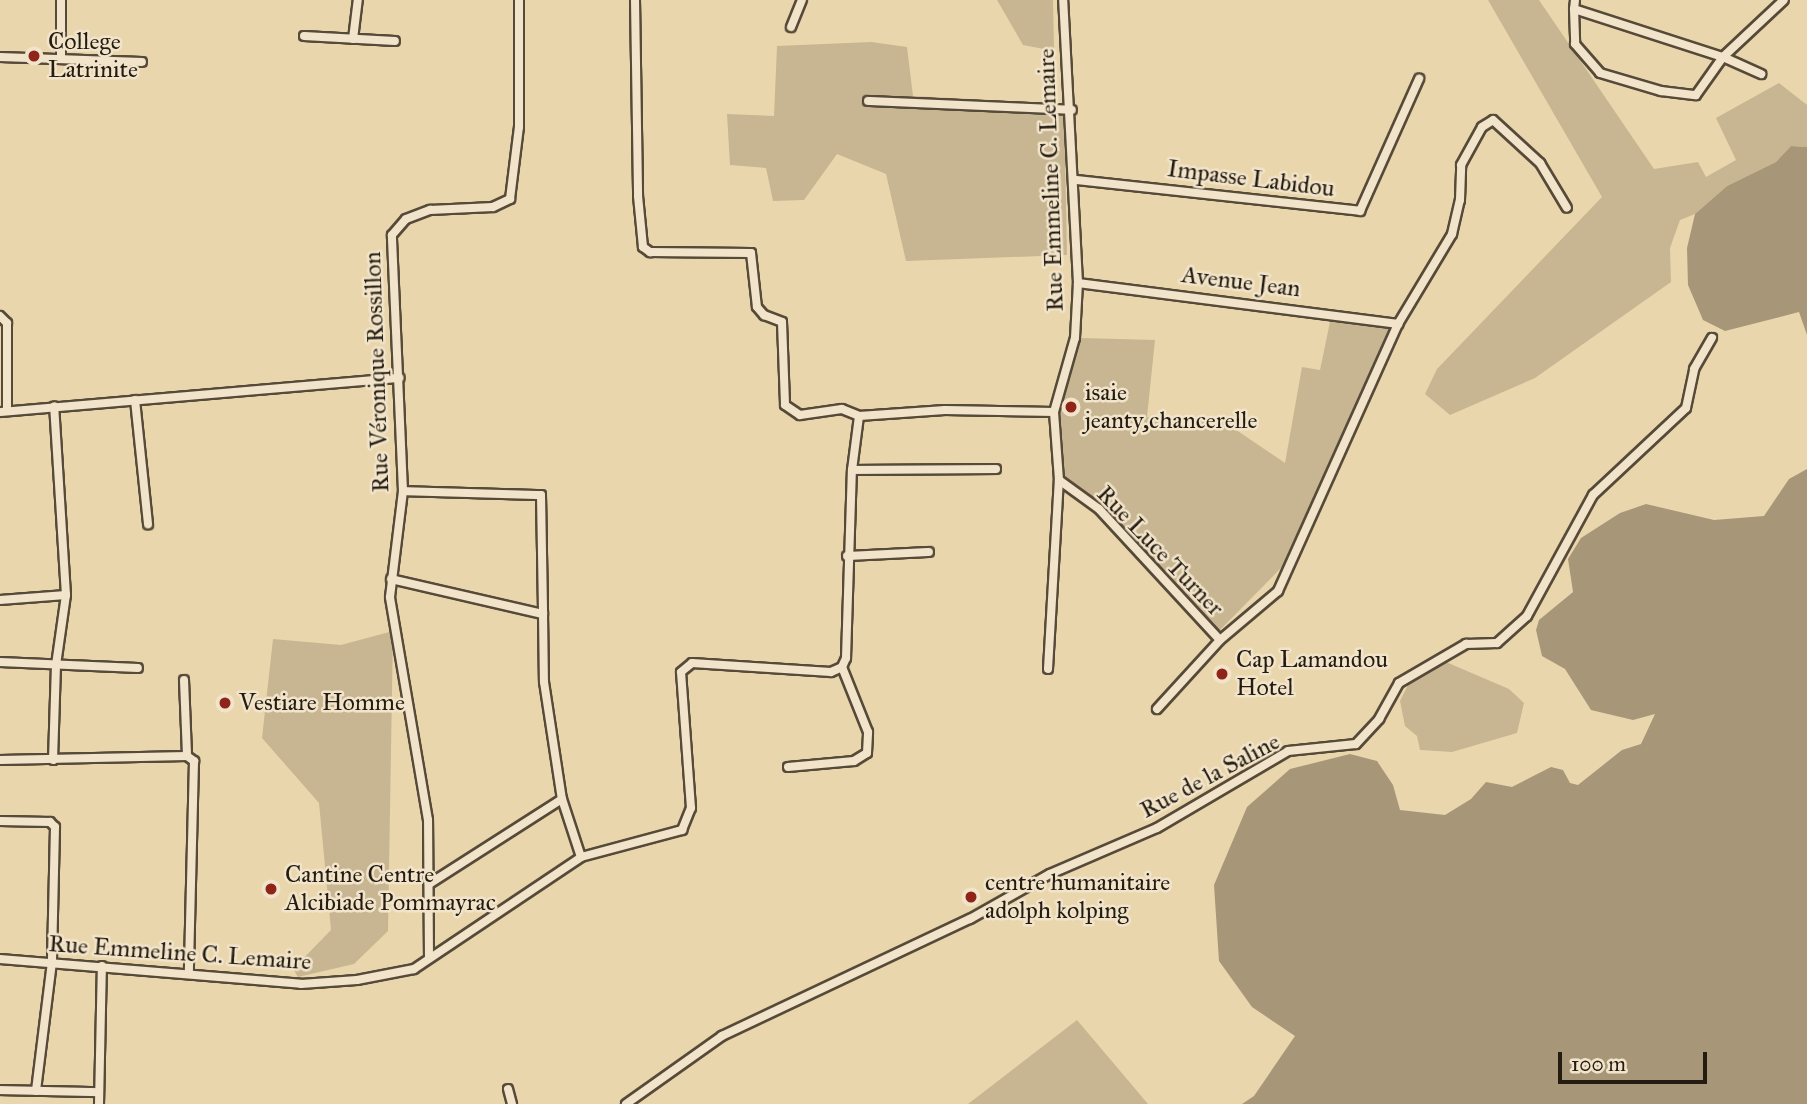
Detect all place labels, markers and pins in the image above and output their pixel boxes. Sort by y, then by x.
place label: College Latrinite [48,28,138,84]
marker: College Latrinite [26,48,42,64]
place label: isaie jeanty,chancerelle [1085,379,1258,435]
marker: isaie jeanty,chancerelle [1063,399,1079,415]
place label: Cap Lamandou Hotel [1236,646,1388,702]
marker: Cap Lamandou Hotel [1214,666,1230,682]
place label: Vestiare Homme [239,689,405,717]
marker: Vestiare Homme [217,695,233,711]
place label: Cantine Centre Alcibiade Pommayrac [285,861,496,917]
place label: centre humanitaire adolph kolping [985,869,1170,925]
marker: Cantine Centre Alcibiade Pommayrac [263,881,279,897]
marker: centre humanitaire adolph kolping [963,889,979,905]

